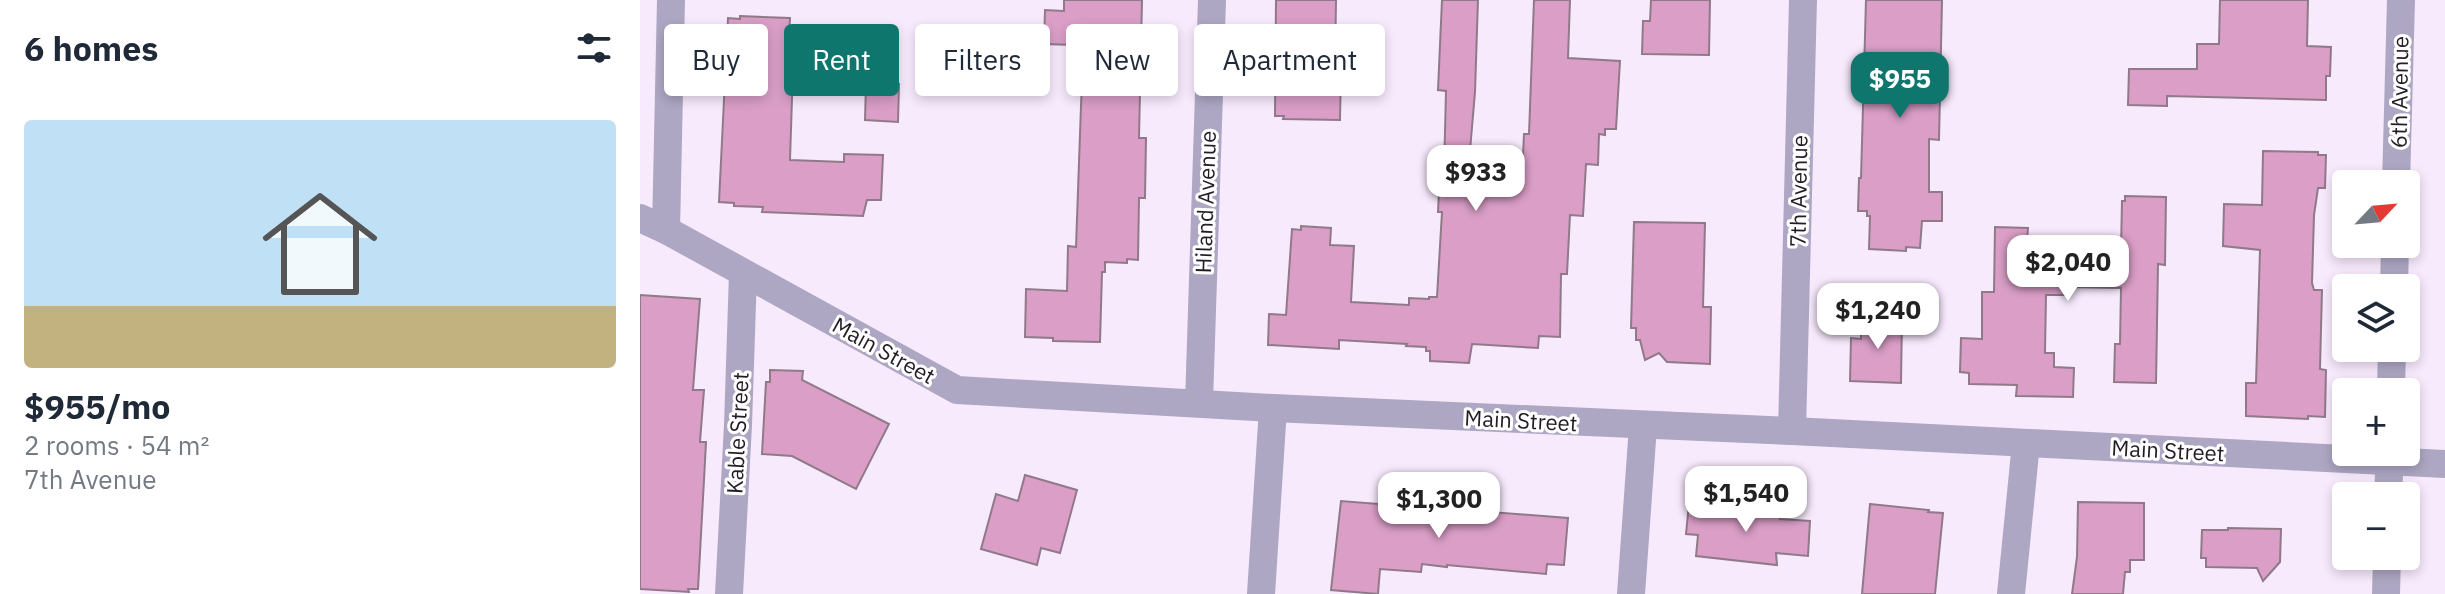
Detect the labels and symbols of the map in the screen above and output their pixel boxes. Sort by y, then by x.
street label: 6th Avenue [2384,36,2414,148]
pin: $955 [1853,52,1947,120]
street label: Hiland Avenue [1188,130,1222,274]
street label: 7th Avenue [1783,135,1813,247]
pin: $933 [1429,145,1523,213]
north arrow [2332,170,2420,258]
pin: $2,040 [2003,235,2133,303]
pin: $1,240 [1813,283,1943,351]
street label: Main Street [827,310,941,390]
street label: Kable Street [719,371,755,495]
street label: Main Street [1464,403,1578,437]
street label: Main Street [2111,433,2225,467]
pin: $1,540 [1681,466,1811,534]
pin: $1,300 [1374,472,1504,540]

